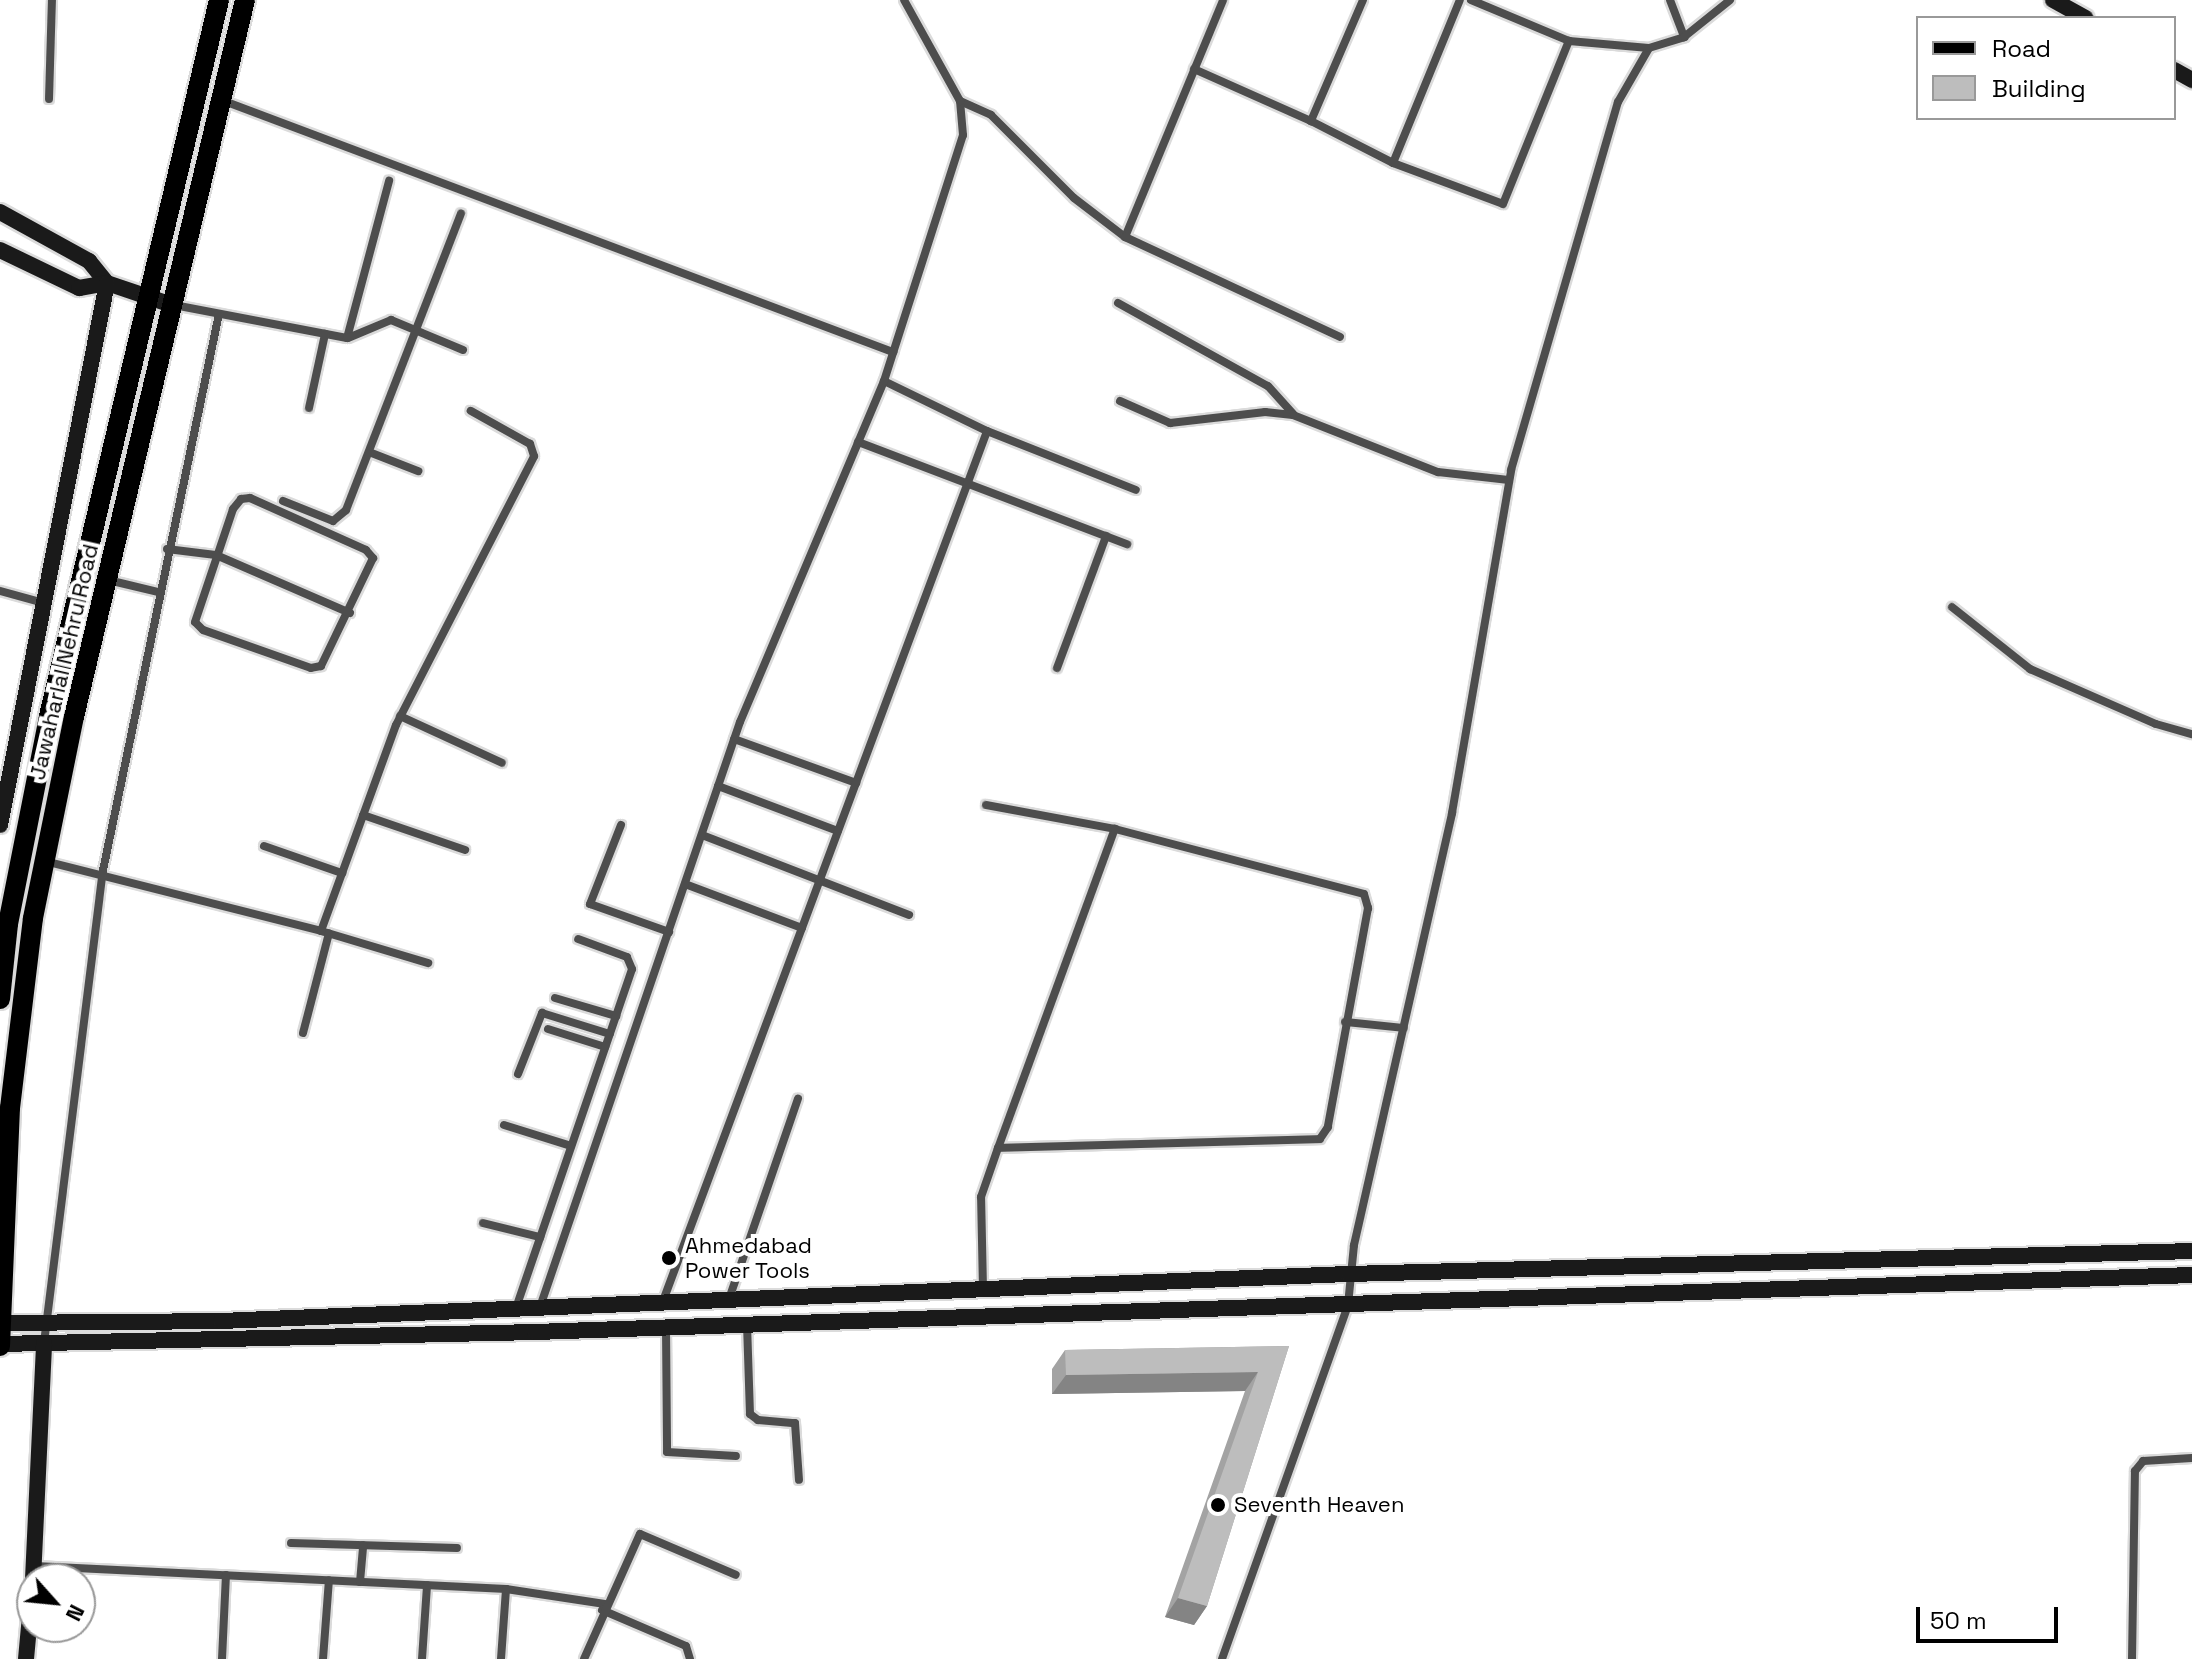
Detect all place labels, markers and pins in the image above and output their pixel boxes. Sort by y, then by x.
place label: Ahmedabad Power Tools [685,1232,812,1284]
marker: Ahmedabad Power Tools [660,1249,678,1267]
place label: Seventh Heaven [1234,1492,1404,1518]
marker: Seventh Heaven [1209,1496,1227,1514]

